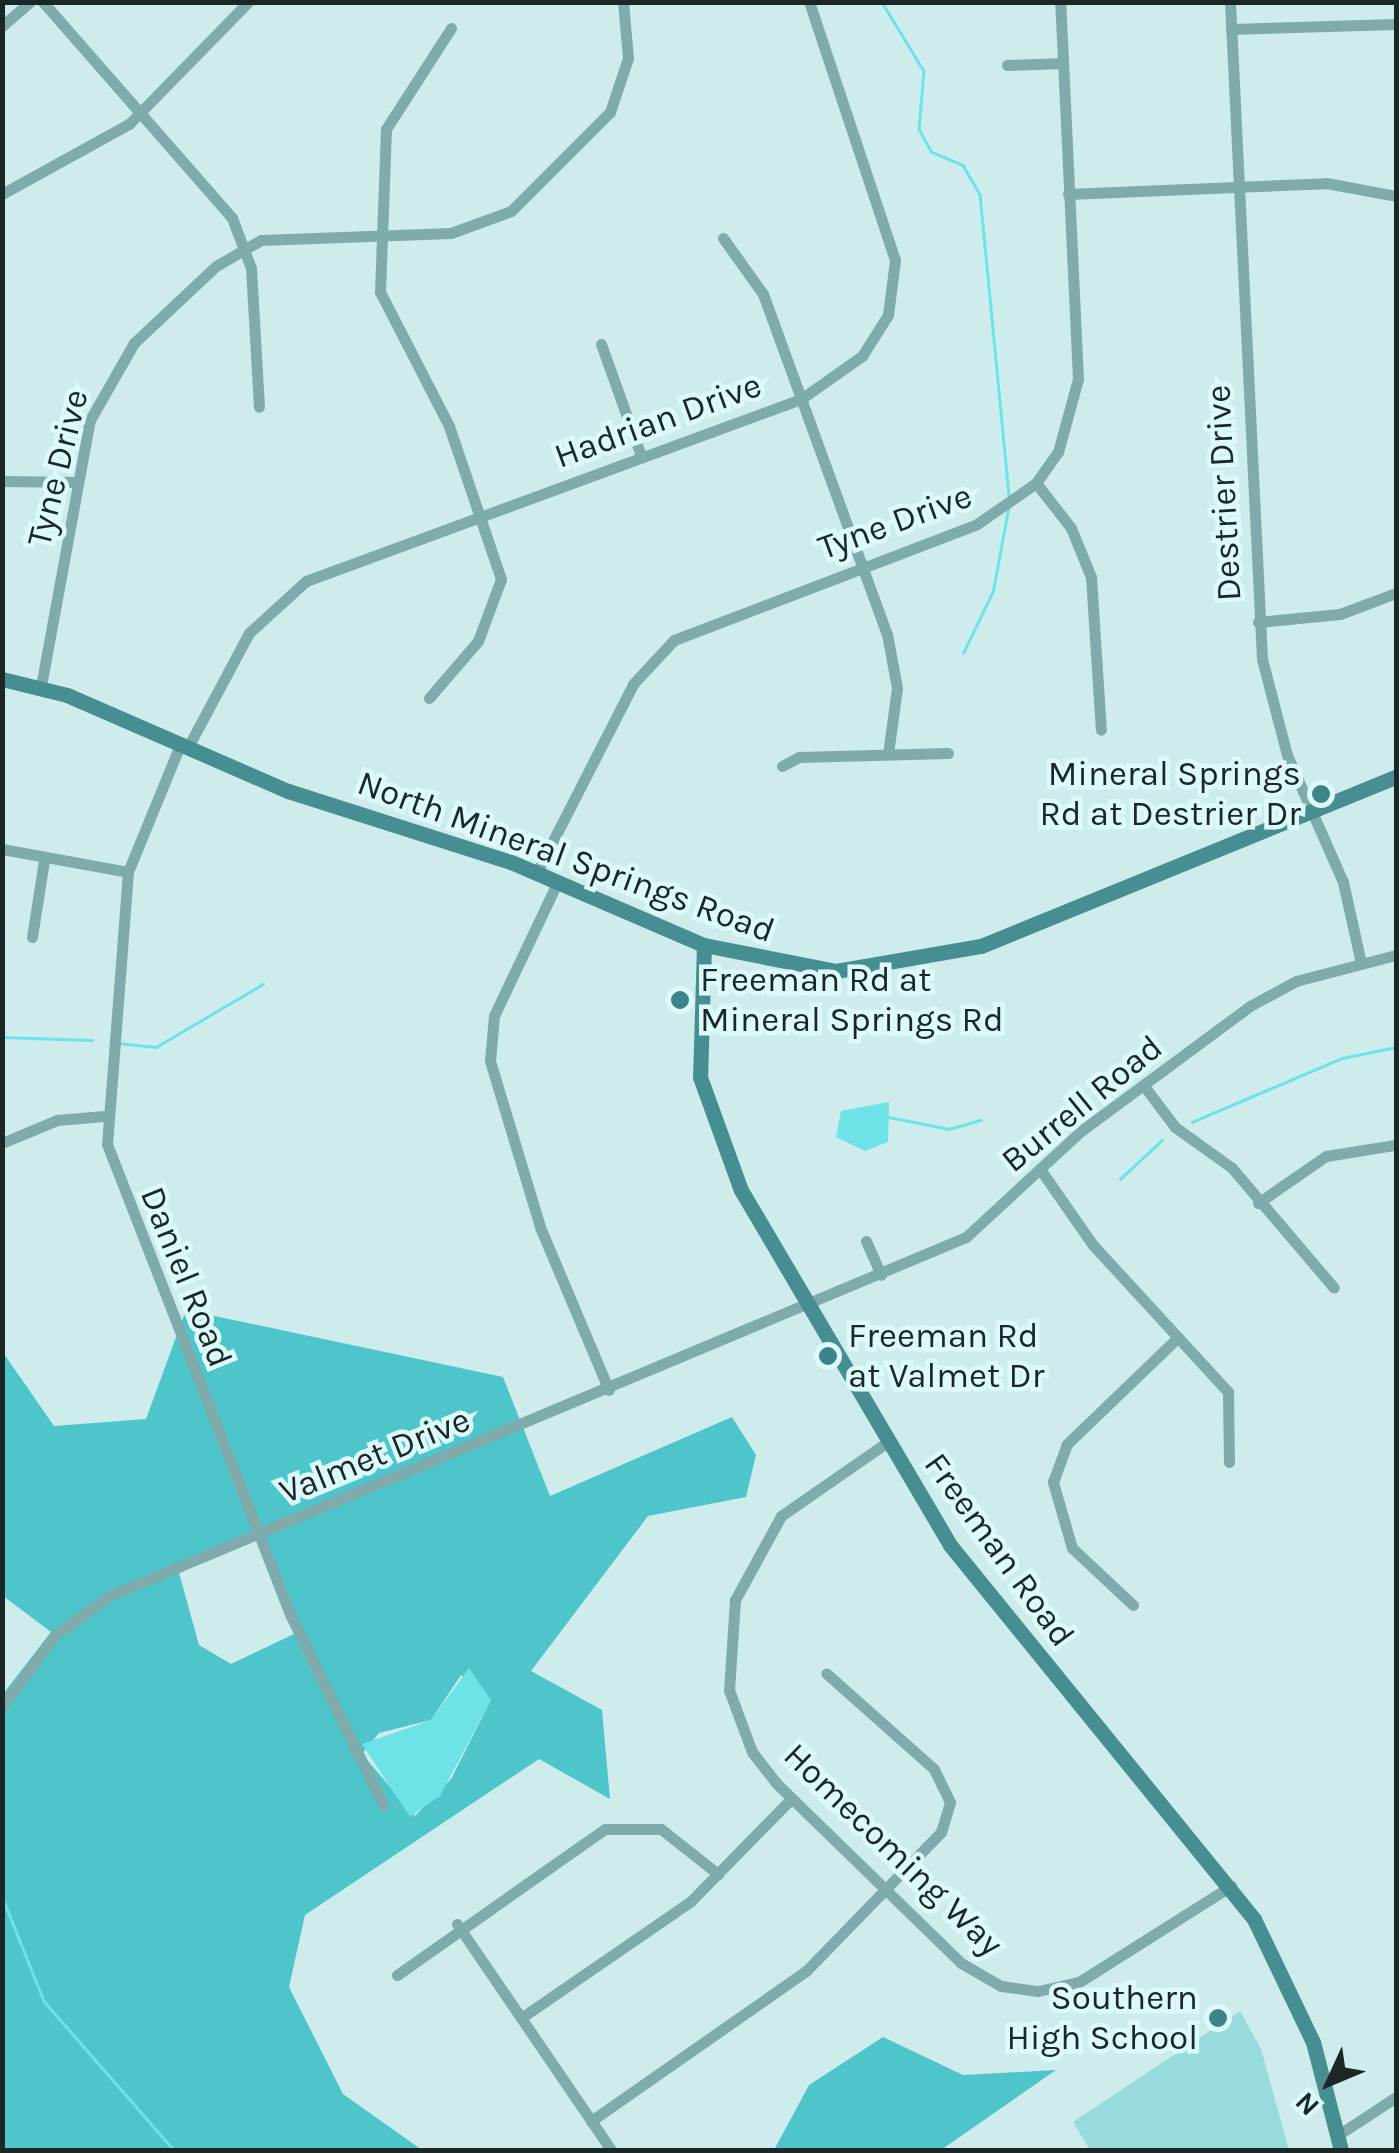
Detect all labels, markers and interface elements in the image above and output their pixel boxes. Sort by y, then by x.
street label: Hadrian Drive [549,364,767,478]
street label: Destrier Drive [1197,384,1251,602]
street label: Tyne Drive [18,385,98,551]
street label: Tyne Drive [813,475,977,569]
place label: Mineral Springs Rd at Destrier Dr [1039,753,1301,835]
street label: North Mineral Springs Road [352,762,780,952]
marker: Mineral Springs Rd at Destrier Dr [1310,783,1332,805]
place label: Freeman Rd at Mineral Springs Rd [700,959,1004,1041]
marker: Freeman Rd at Mineral Springs Rd [669,989,691,1011]
street label: Burrell Road [993,1026,1171,1182]
street label: Daniel Road [131,1181,241,1373]
place label: Freeman Rd at Valmet Dr [848,1315,1044,1397]
marker: Freeman Rd at Valmet Dr [817,1345,839,1367]
street label: Valmet Drive [274,1399,476,1513]
street label: Freeman Road [915,1445,1083,1655]
street label: Homecoming Way [775,1735,1011,1965]
place label: Southern High School [1007,1977,1198,2059]
marker: Southern High School [1207,2007,1229,2029]
north arrow [1279,2033,1379,2133]
text: N [1288,2086,1326,2123]

